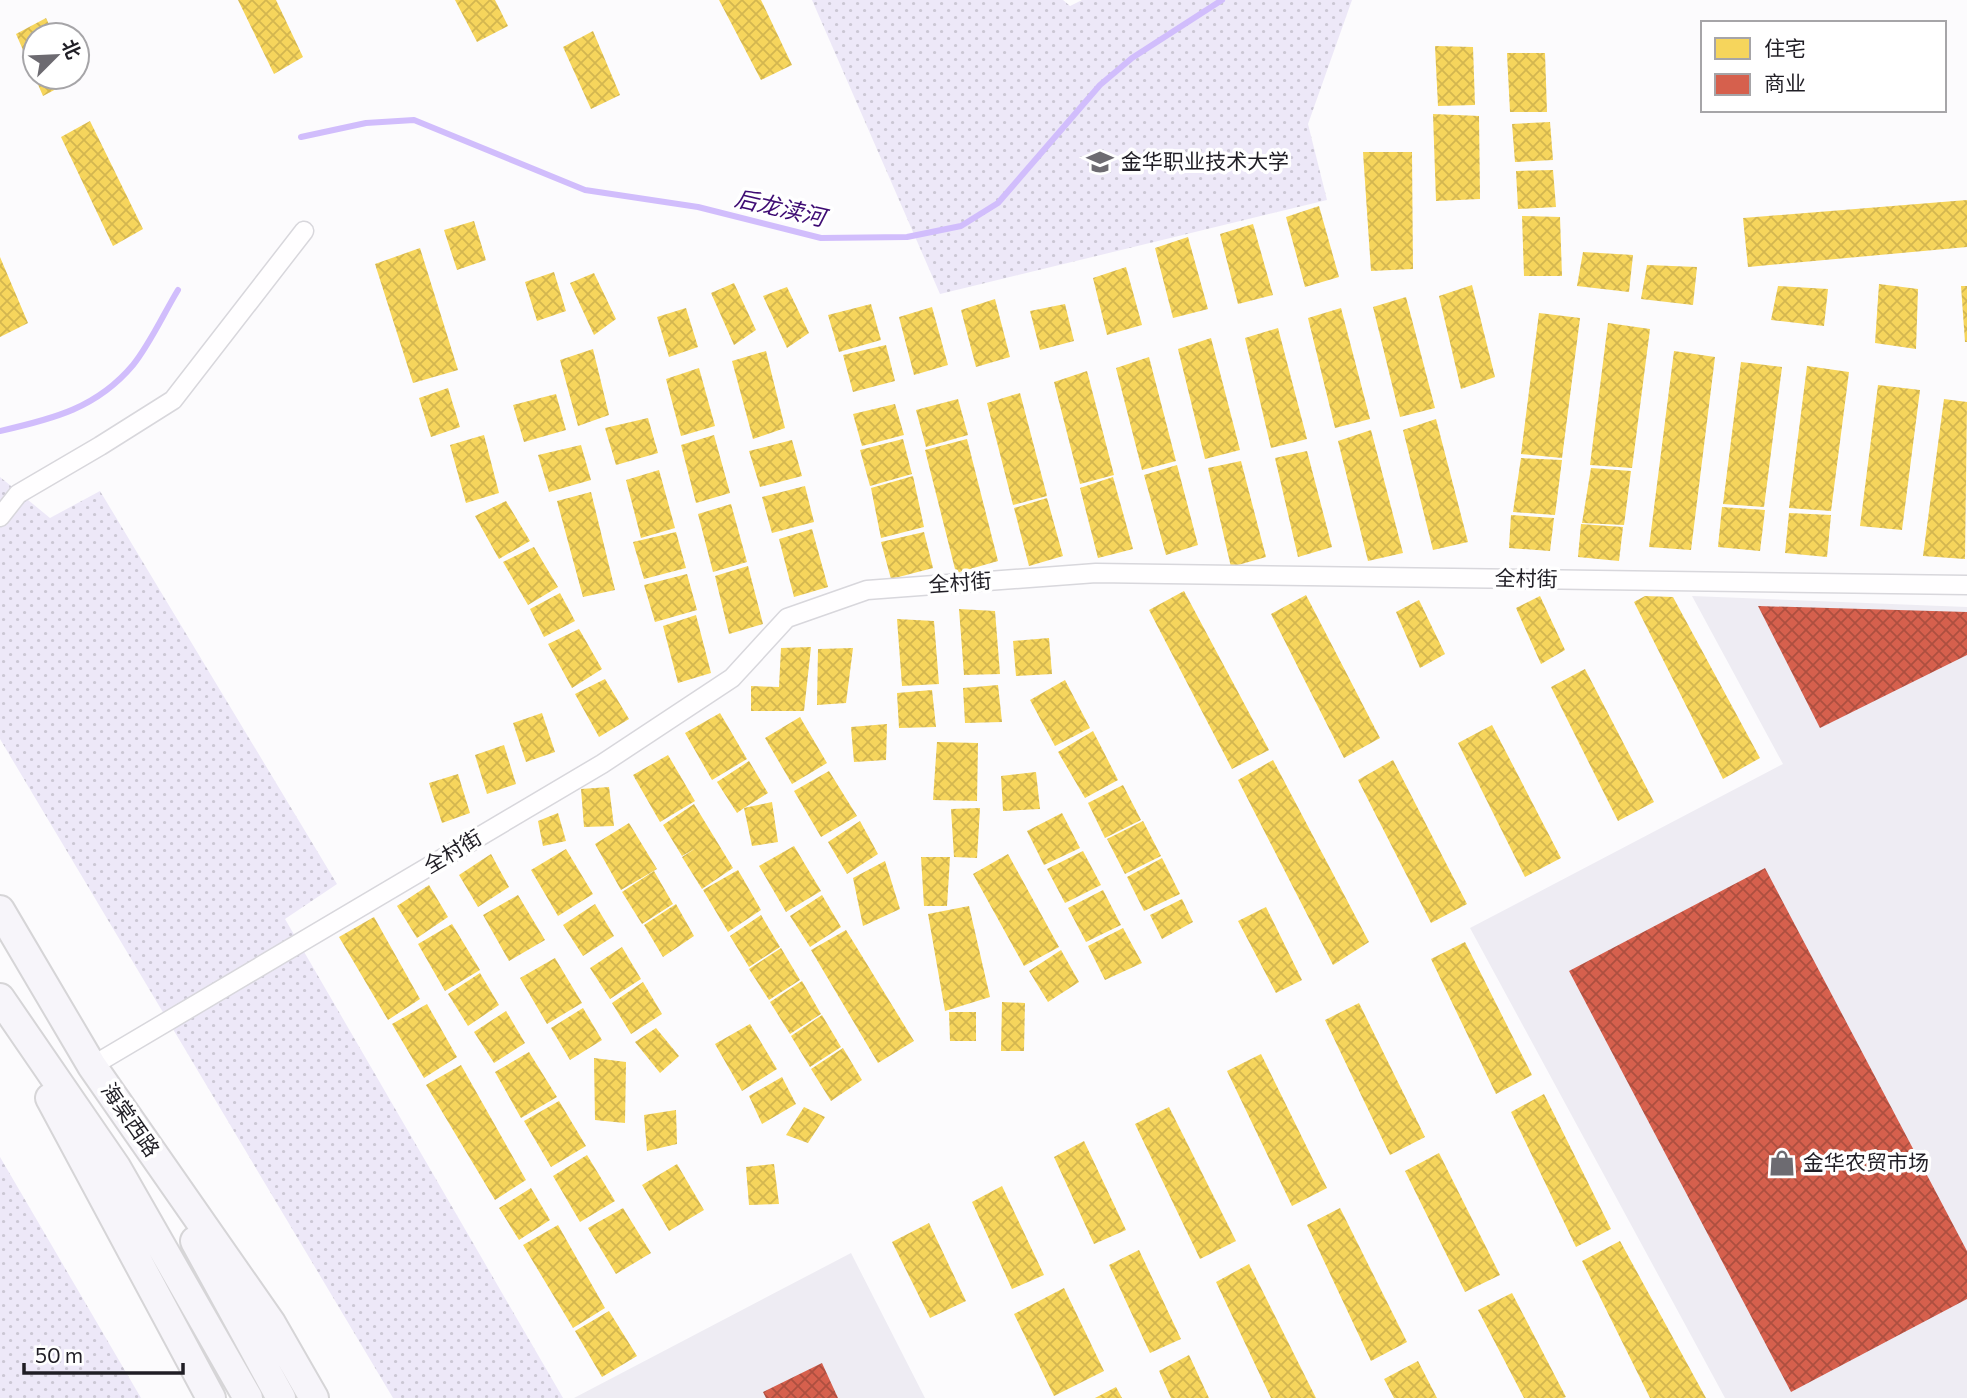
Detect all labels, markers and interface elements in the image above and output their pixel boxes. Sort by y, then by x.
north arrow [21,21,91,91]
legend [1701,21,1946,112]
text: 住宅 [1764,35,1806,60]
text: 北 [58,36,86,62]
text: 商业 [1764,70,1806,95]
school or university icon: 金华职业技术大学 [1085,147,1115,177]
place label: 金华职业技术大学 [1121,148,1289,173]
water label: 后龙渎河 [732,183,832,232]
street label: 全村街 [1494,564,1558,591]
street label: 全村街 [928,567,992,596]
street label: 全村街 [419,824,486,878]
street label: 海棠西路 [97,1078,166,1161]
shop icon: 金华农贸市场 [1767,1148,1797,1178]
place label: 金华农贸市场 [1803,1149,1929,1174]
scale bar [24,1332,184,1376]
text: 50 m [35,1342,83,1367]

